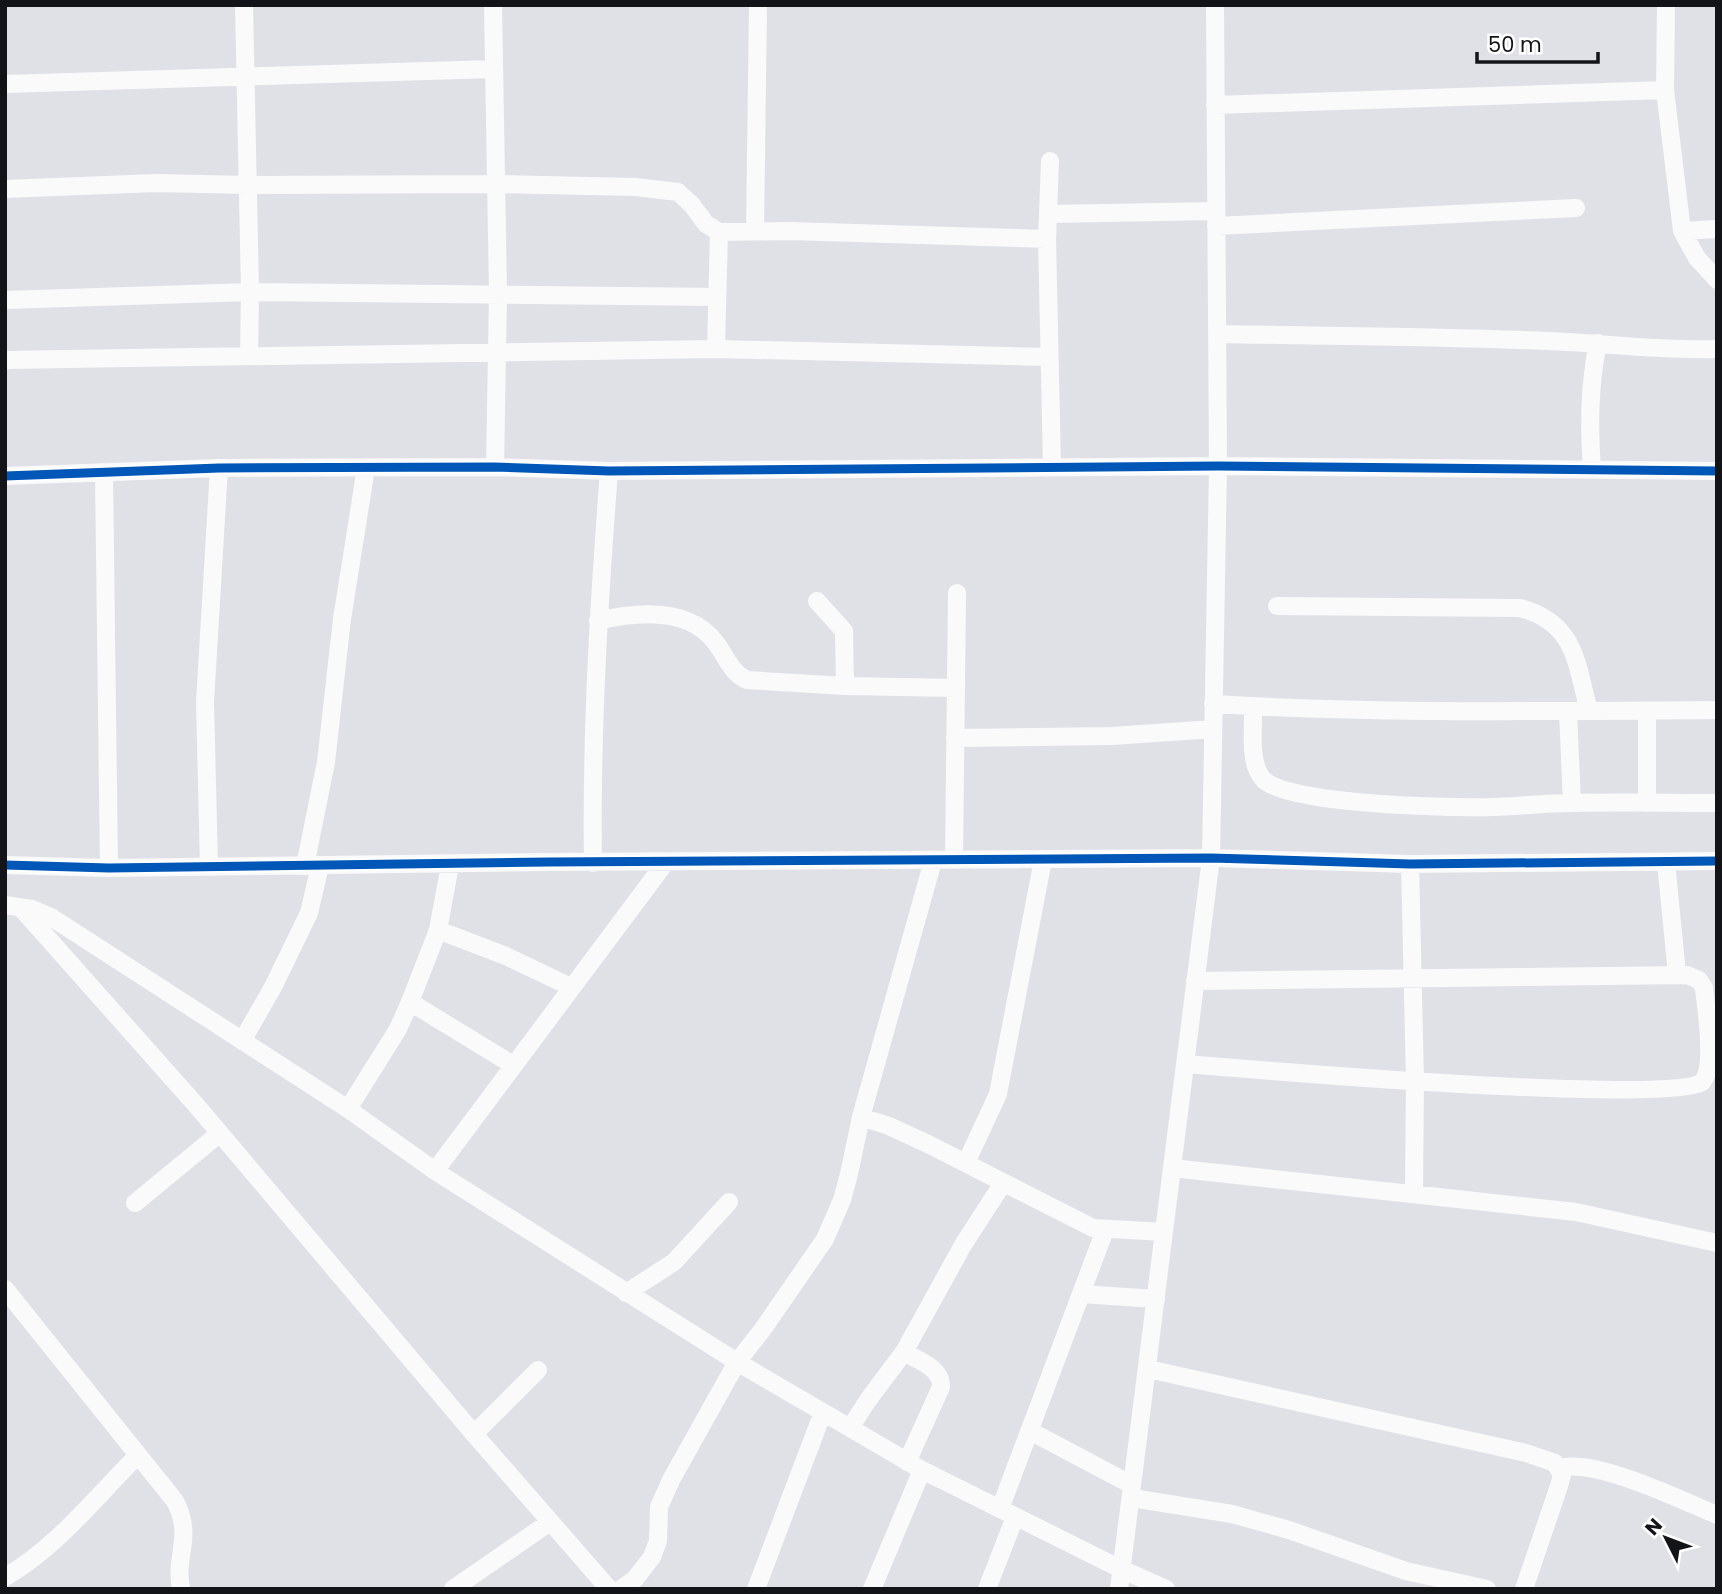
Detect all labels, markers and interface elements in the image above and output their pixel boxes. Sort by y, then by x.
scale bar [1477,21,1598,65]
text: 50 m [1488,30,1542,59]
north arrow [1631,1503,1701,1573]
text: N [1639,1513,1669,1541]

